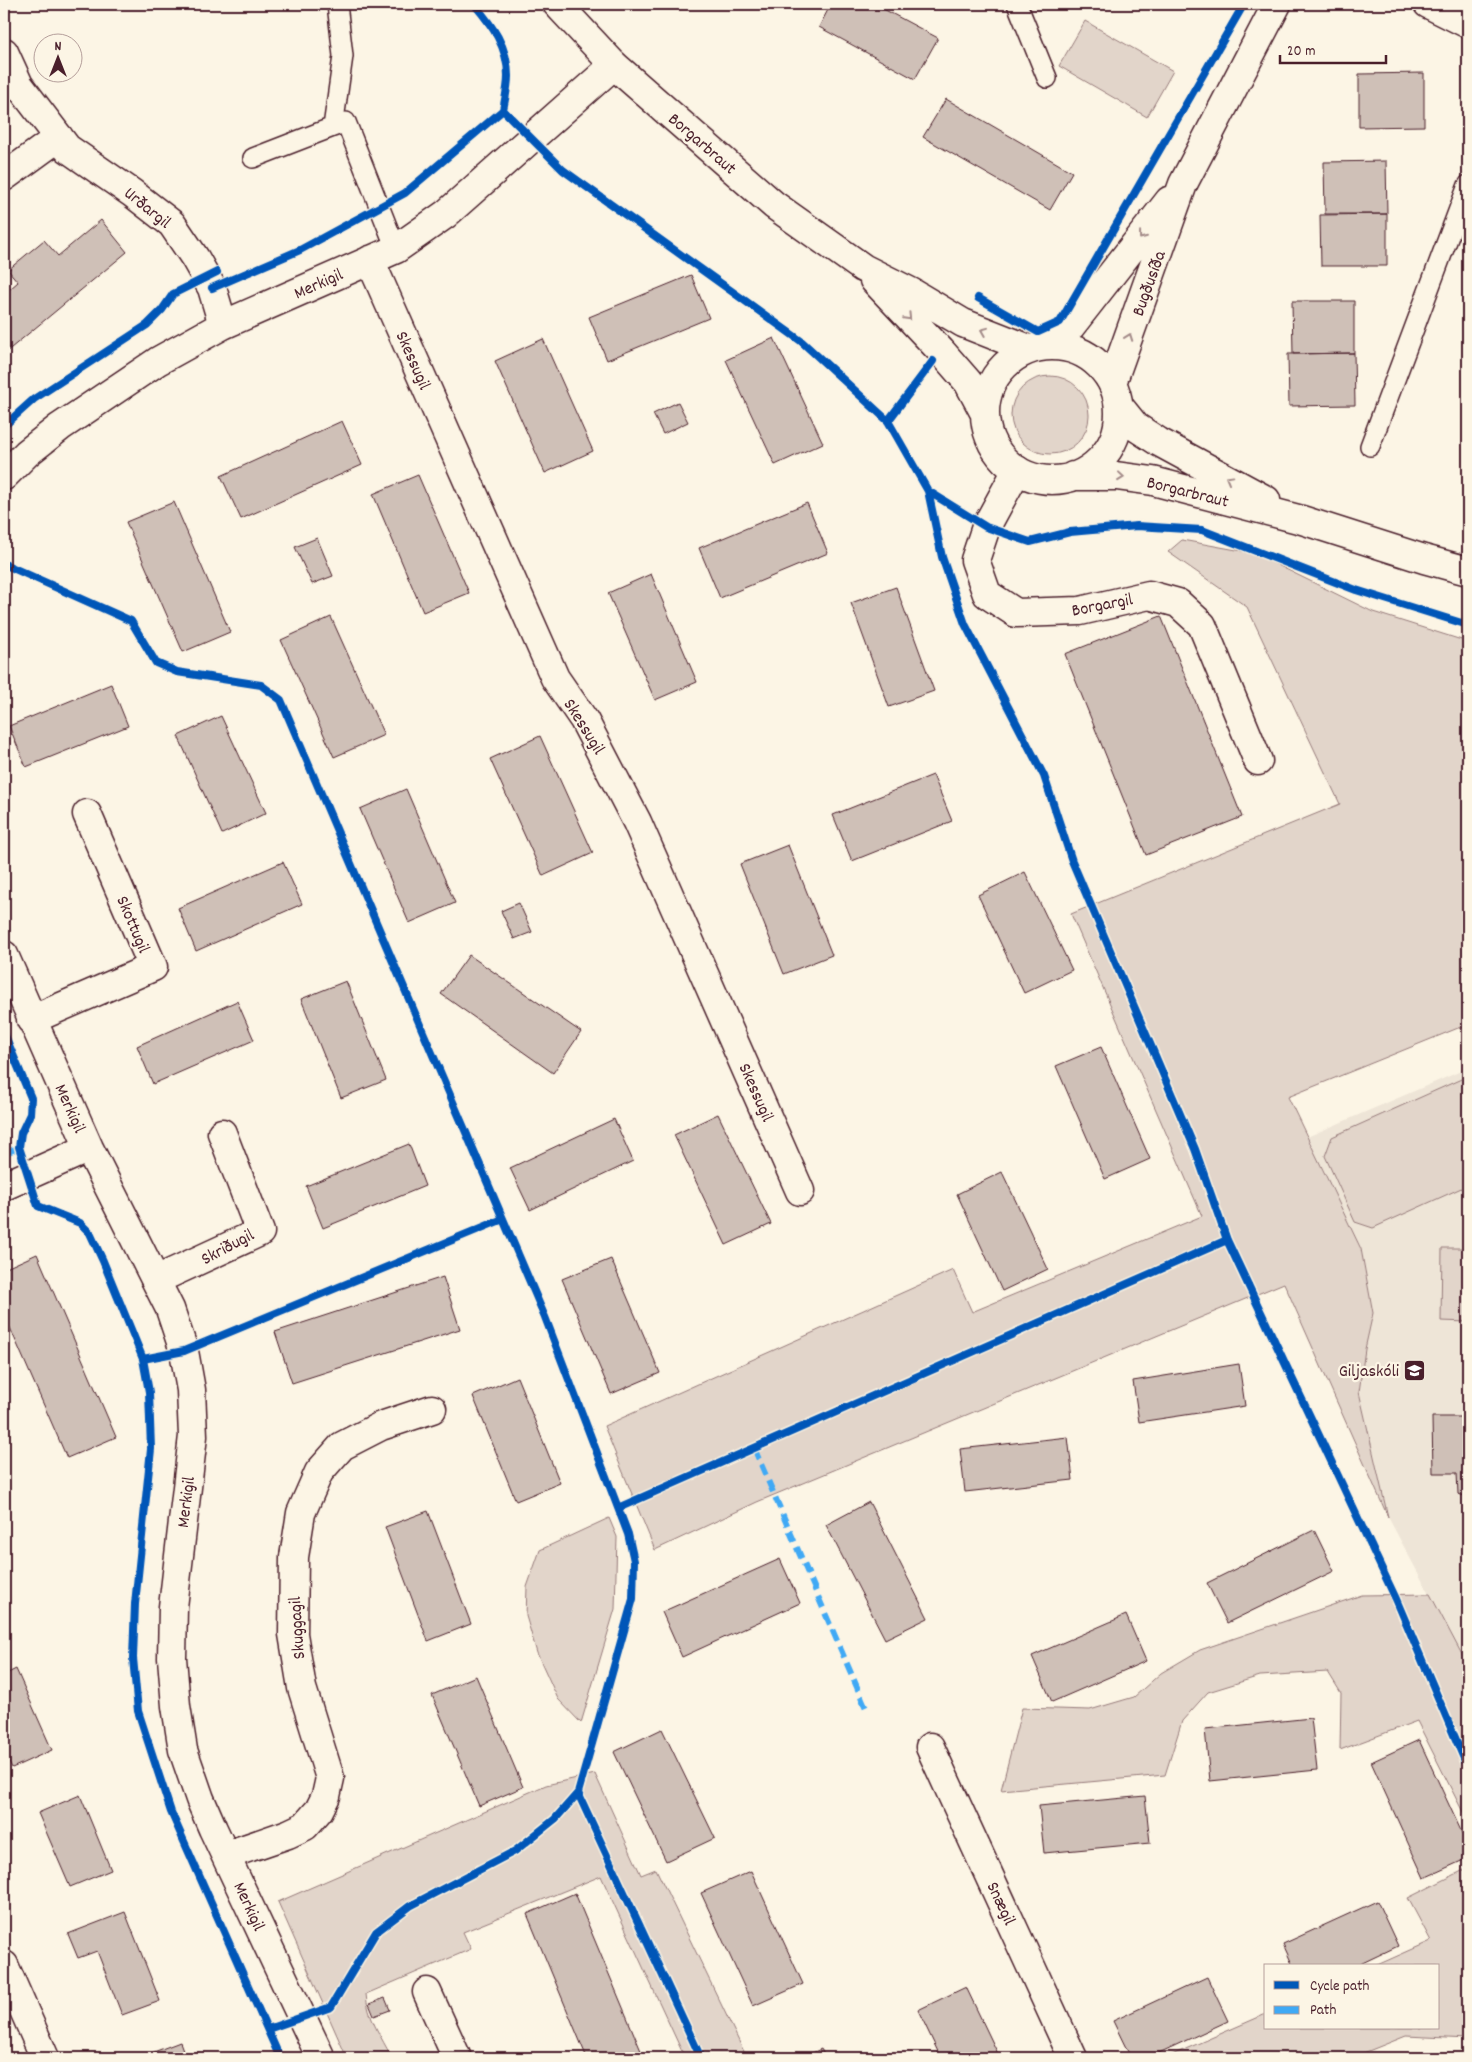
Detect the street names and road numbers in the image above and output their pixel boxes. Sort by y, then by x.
street label: Borgarbraut [662,108,741,182]
street label: Urðargil [117,182,176,236]
street label: Bugðusíða [1127,247,1174,320]
street label: Merkigil [291,263,348,307]
street label: Skessugil [388,328,436,395]
street label: Borgarbraut [1144,471,1231,516]
street label: Borgargil [1070,588,1136,625]
street label: Skessugil [556,695,610,761]
street label: Skottugil [109,893,155,958]
street label: Skessugil [731,1060,779,1127]
street label: Merkigil [47,1081,91,1138]
street label: Skriðugil [197,1223,260,1273]
street label: Merkigil [172,1475,203,1529]
street label: Skuggagil [284,1595,313,1660]
street label: Snægil [979,1878,1021,1931]
street label: Merkigil [226,1879,270,1936]

